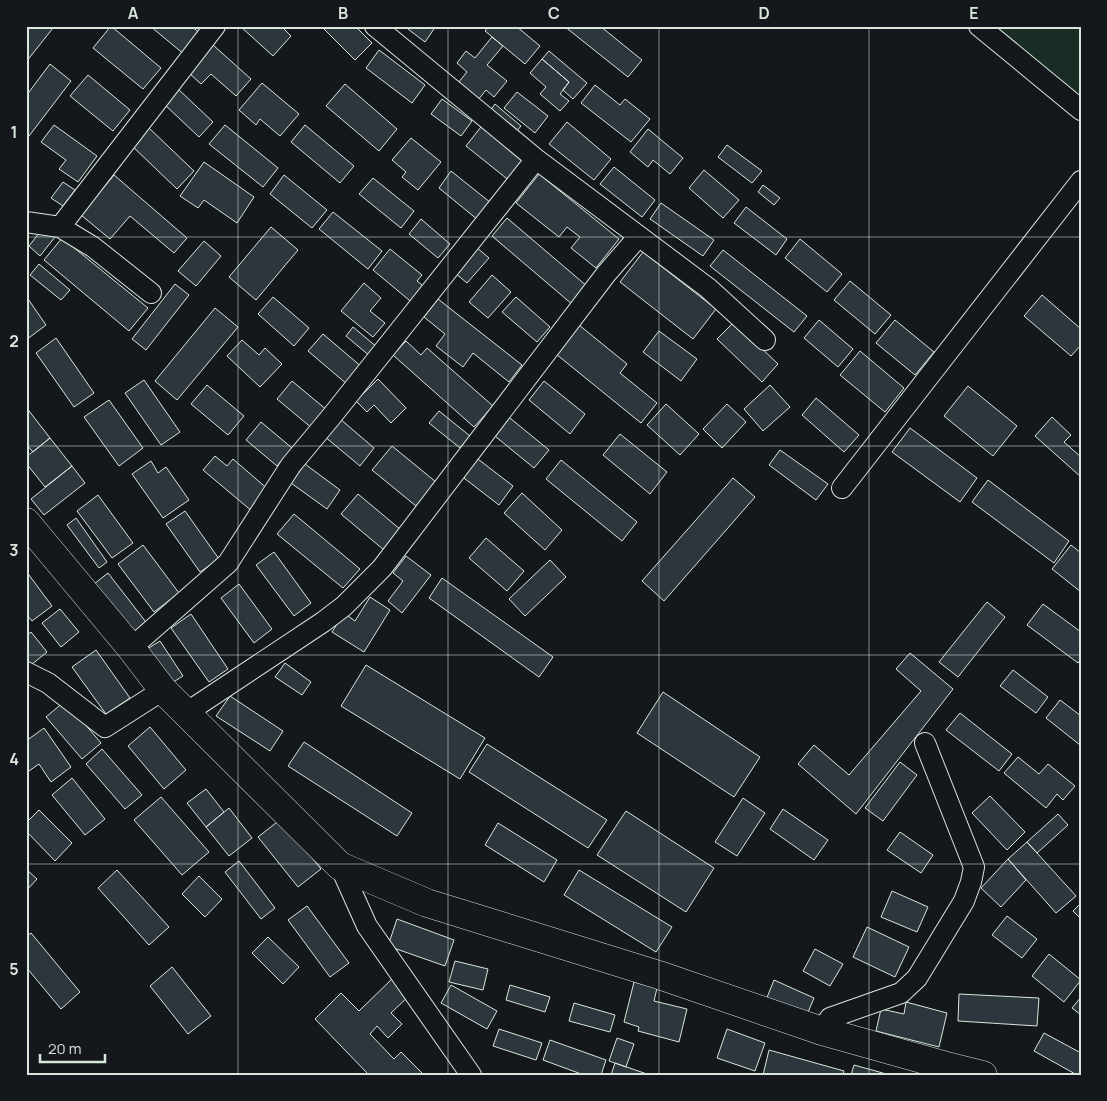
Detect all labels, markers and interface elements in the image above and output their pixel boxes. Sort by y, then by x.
text: A [128,2,139,24]
text: B [338,2,348,24]
text: C [548,2,560,24]
text: D [758,2,770,24]
text: E [969,2,979,24]
text: 1 [10,121,18,143]
text: 2 [9,330,19,352]
text: 3 [9,539,19,561]
text: 4 [9,748,19,770]
text: 5 [9,958,19,980]
scale bar [40,1031,105,1063]
text: 20 m [48,1038,81,1059]

